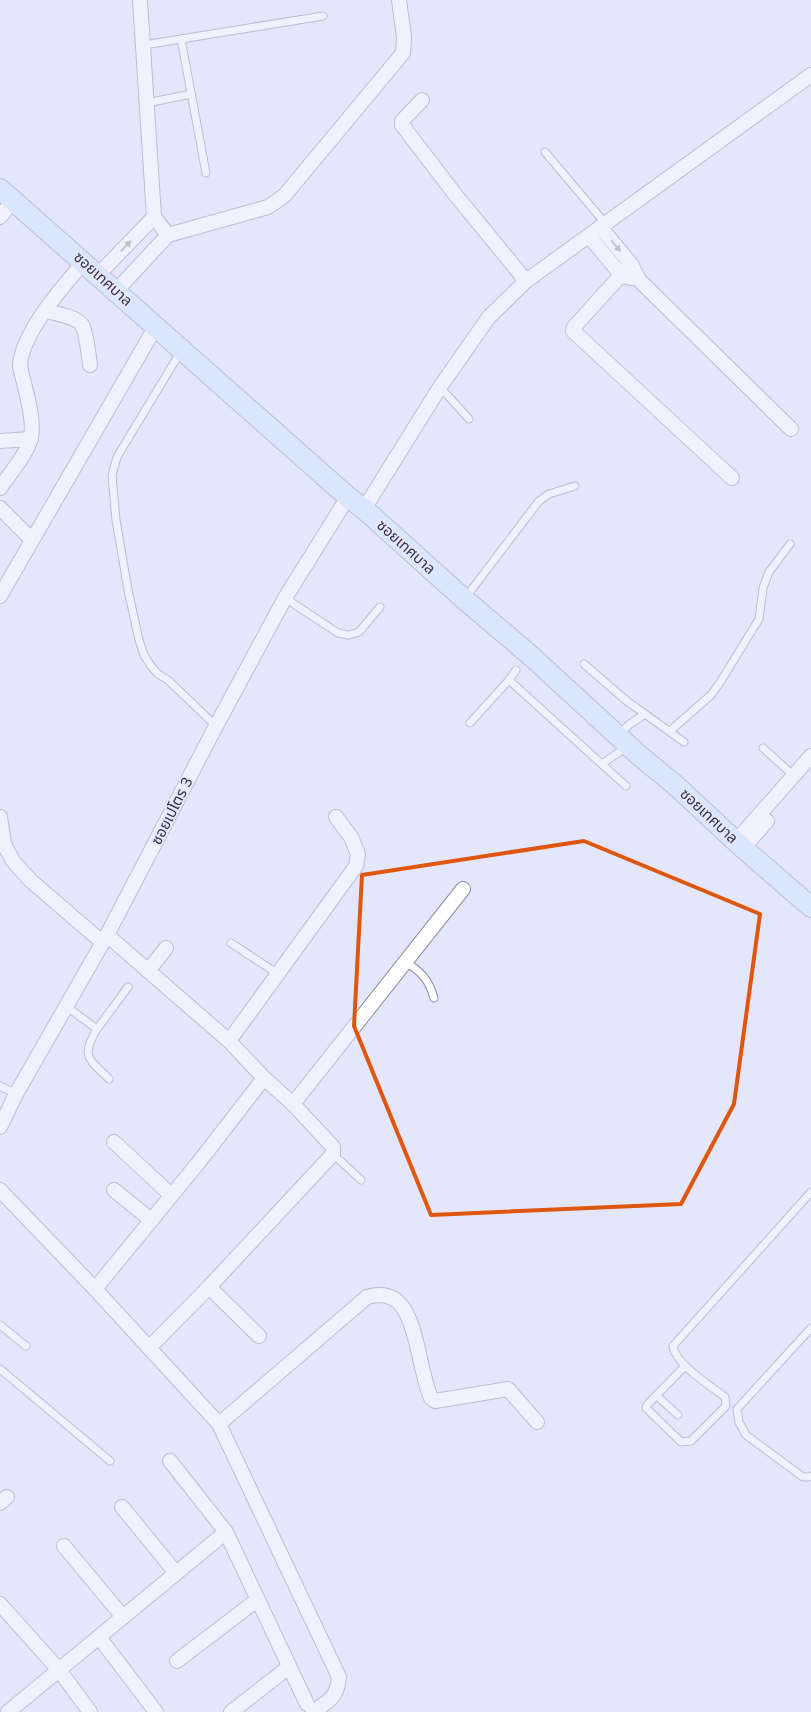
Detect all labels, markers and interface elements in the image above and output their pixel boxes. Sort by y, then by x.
one-way arrow [610,239,621,252]
one-way arrow [120,240,132,252]
street label: ซอยเทศบาล [69,247,137,311]
street label: ซอยเทศบาล [372,515,440,579]
street label: ซอยเปโตร 3 [146,774,198,848]
street label: ซอยเทศบาล [676,784,742,848]

